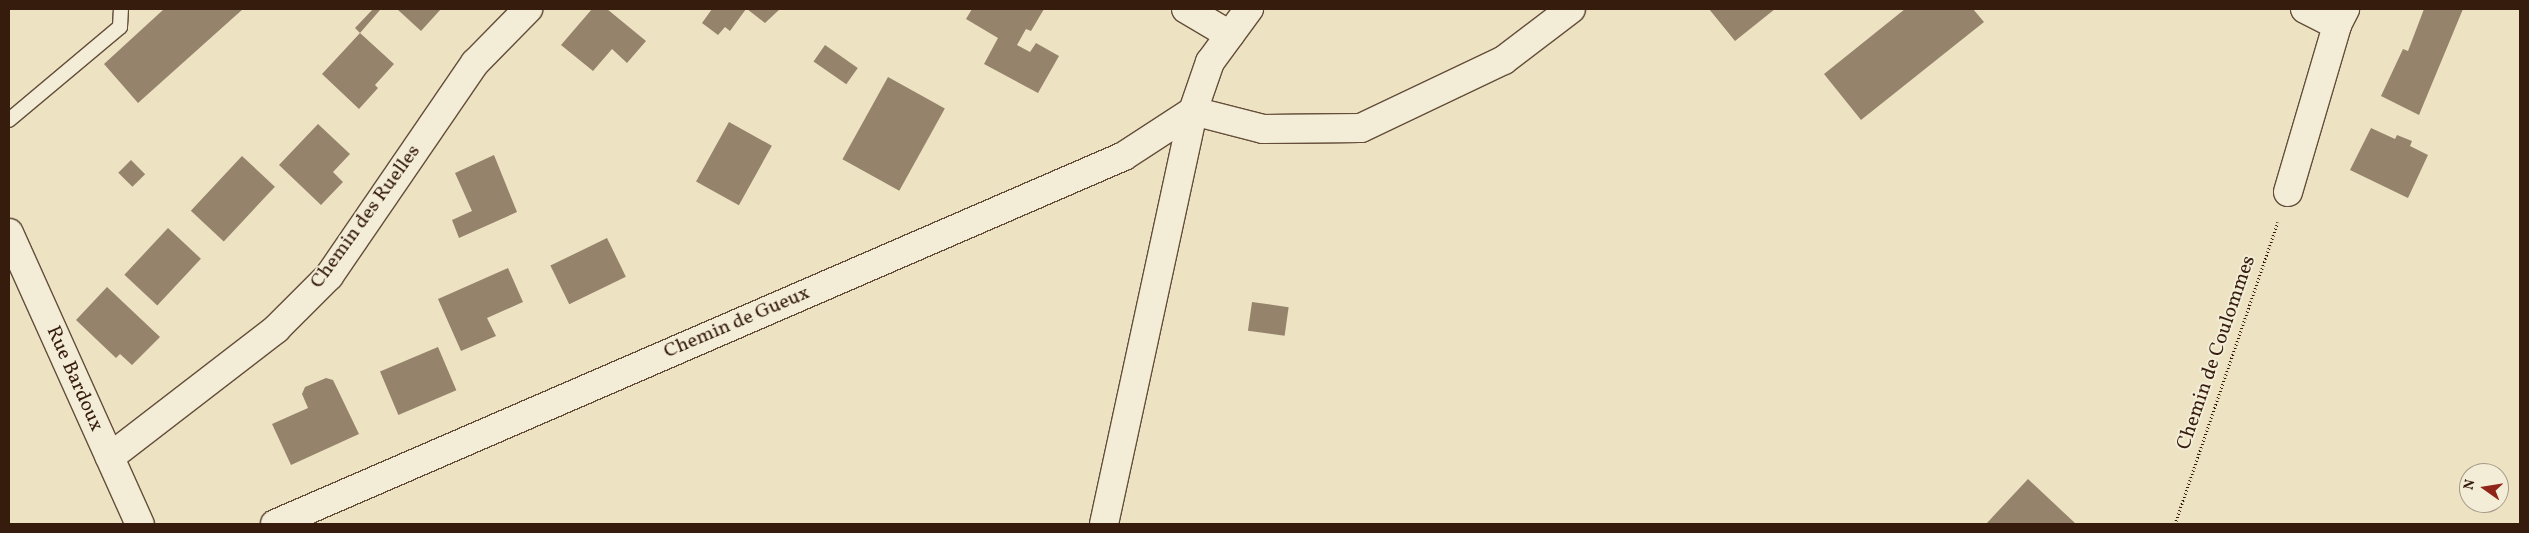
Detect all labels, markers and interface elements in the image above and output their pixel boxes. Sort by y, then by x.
street label: Chemin des Ruelles [306,140,426,294]
street label: Chemin de Coulommes [2172,253,2262,453]
street label: Chemin de Gueux [661,281,813,365]
street label: Rue Bardoux [40,323,108,435]
north arrow [2459,463,2509,513]
text: N [2459,478,2480,492]

